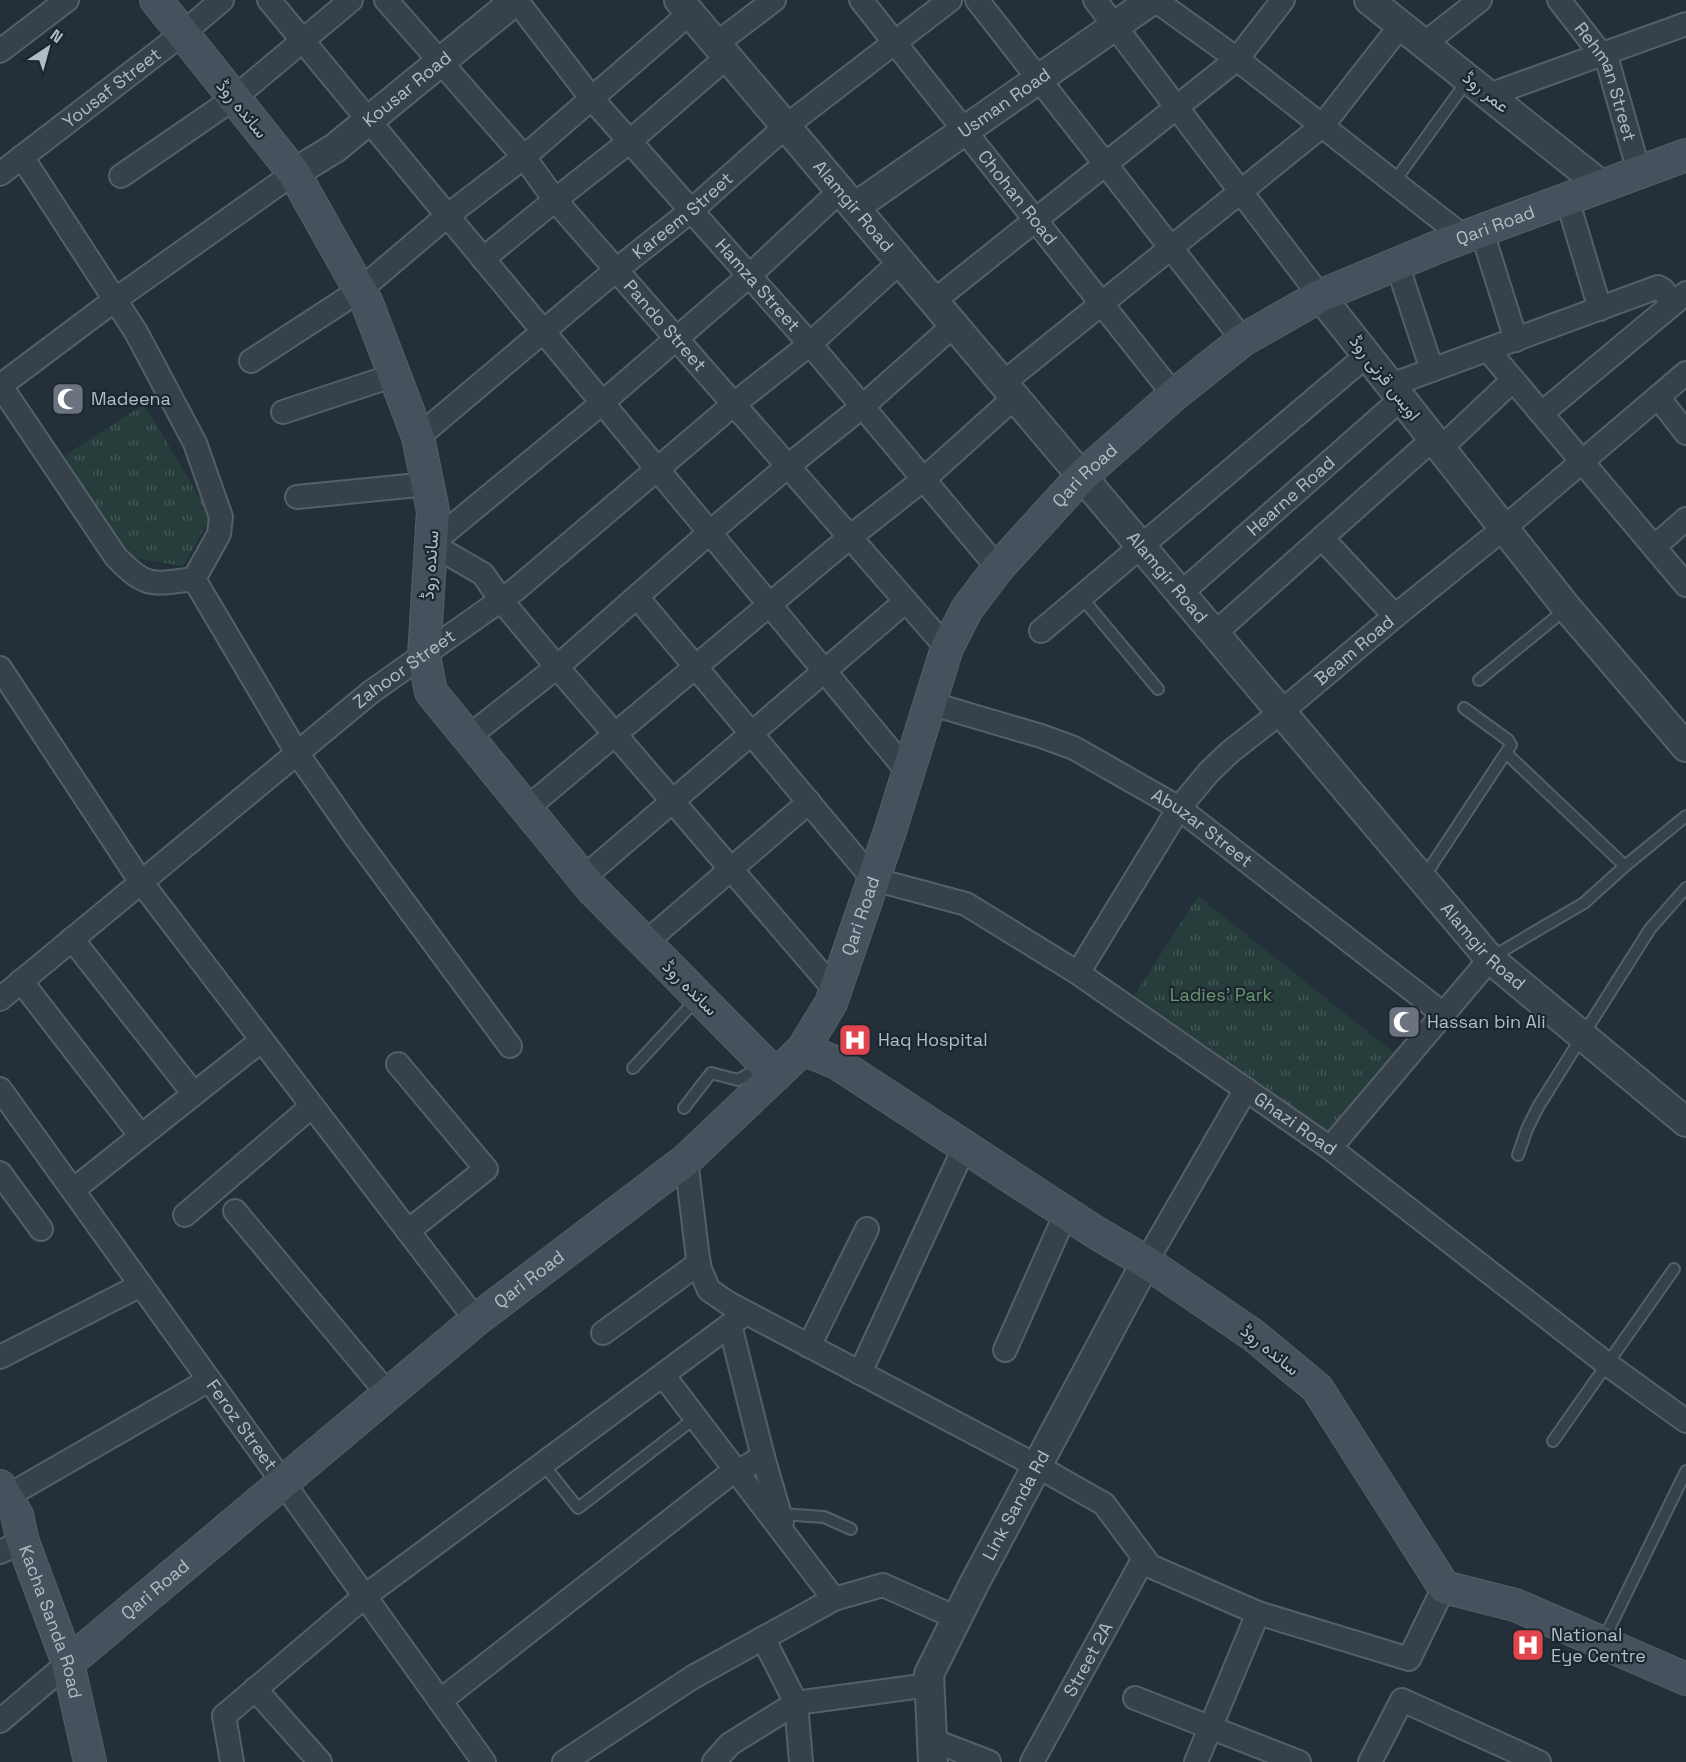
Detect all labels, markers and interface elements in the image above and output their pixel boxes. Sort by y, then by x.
street label: Rehman Street [1569,17,1642,144]
north arrow [18,18,78,78]
text: N [46,25,67,48]
street label: Yousaf Street [58,42,165,133]
street label: Kousar Road [358,46,456,132]
street label: Usman Road [953,62,1055,143]
street label: عمر روڈ [1458,66,1514,117]
street label: ساندہ روڈ [212,75,273,143]
street label: Chohan Road [973,145,1063,249]
street label: Alamgir Road [808,155,899,256]
street label: Kareem Street [627,167,738,264]
street label: Qari Road [1453,200,1538,250]
street label: Hamza Street [711,233,806,336]
street label: Pando Street [619,275,712,376]
street label: اویس قرنی روڈ [1345,330,1426,425]
mosque icon: Madeena [50,381,86,417]
place label: Madeena [91,387,171,410]
street label: Qari Road [1047,438,1122,512]
street label: Hearne Road [1242,451,1340,541]
street label: Alamgir Road [1122,526,1213,628]
street label: ساندہ روڈ [416,530,443,600]
street label: Beam Road [1309,610,1399,690]
street label: Zahoor Street [348,624,460,713]
street label: Abuzar Street [1148,783,1258,872]
street label: Qari Road [836,873,885,959]
street label: Alamgir Road [1436,897,1530,995]
street label: ساندہ روڈ [658,955,723,1020]
park label: Ladies' Park [1170,983,1273,1006]
mosque icon: Hassan bin Ali [1386,1004,1422,1040]
place label: Hassan bin Ali [1427,1010,1546,1033]
hospital icon: Haq Hospital [837,1022,873,1058]
place label: Haq Hospital [878,1028,988,1051]
street label: Ghazi Road [1250,1087,1341,1160]
street label: Qari Road [489,1245,569,1313]
street label: ساندہ روڈ [1236,1319,1304,1380]
street label: Feroz Street [202,1375,283,1475]
street label: Link Sanda Rd [977,1446,1054,1564]
street label: Kacha Sanda Road [14,1542,88,1701]
street label: Qari Road [116,1554,194,1625]
street label: Street 2A [1058,1618,1118,1701]
place label: National Eye Centre [1551,1623,1646,1667]
hospital icon: National Eye Centre [1510,1627,1546,1663]

